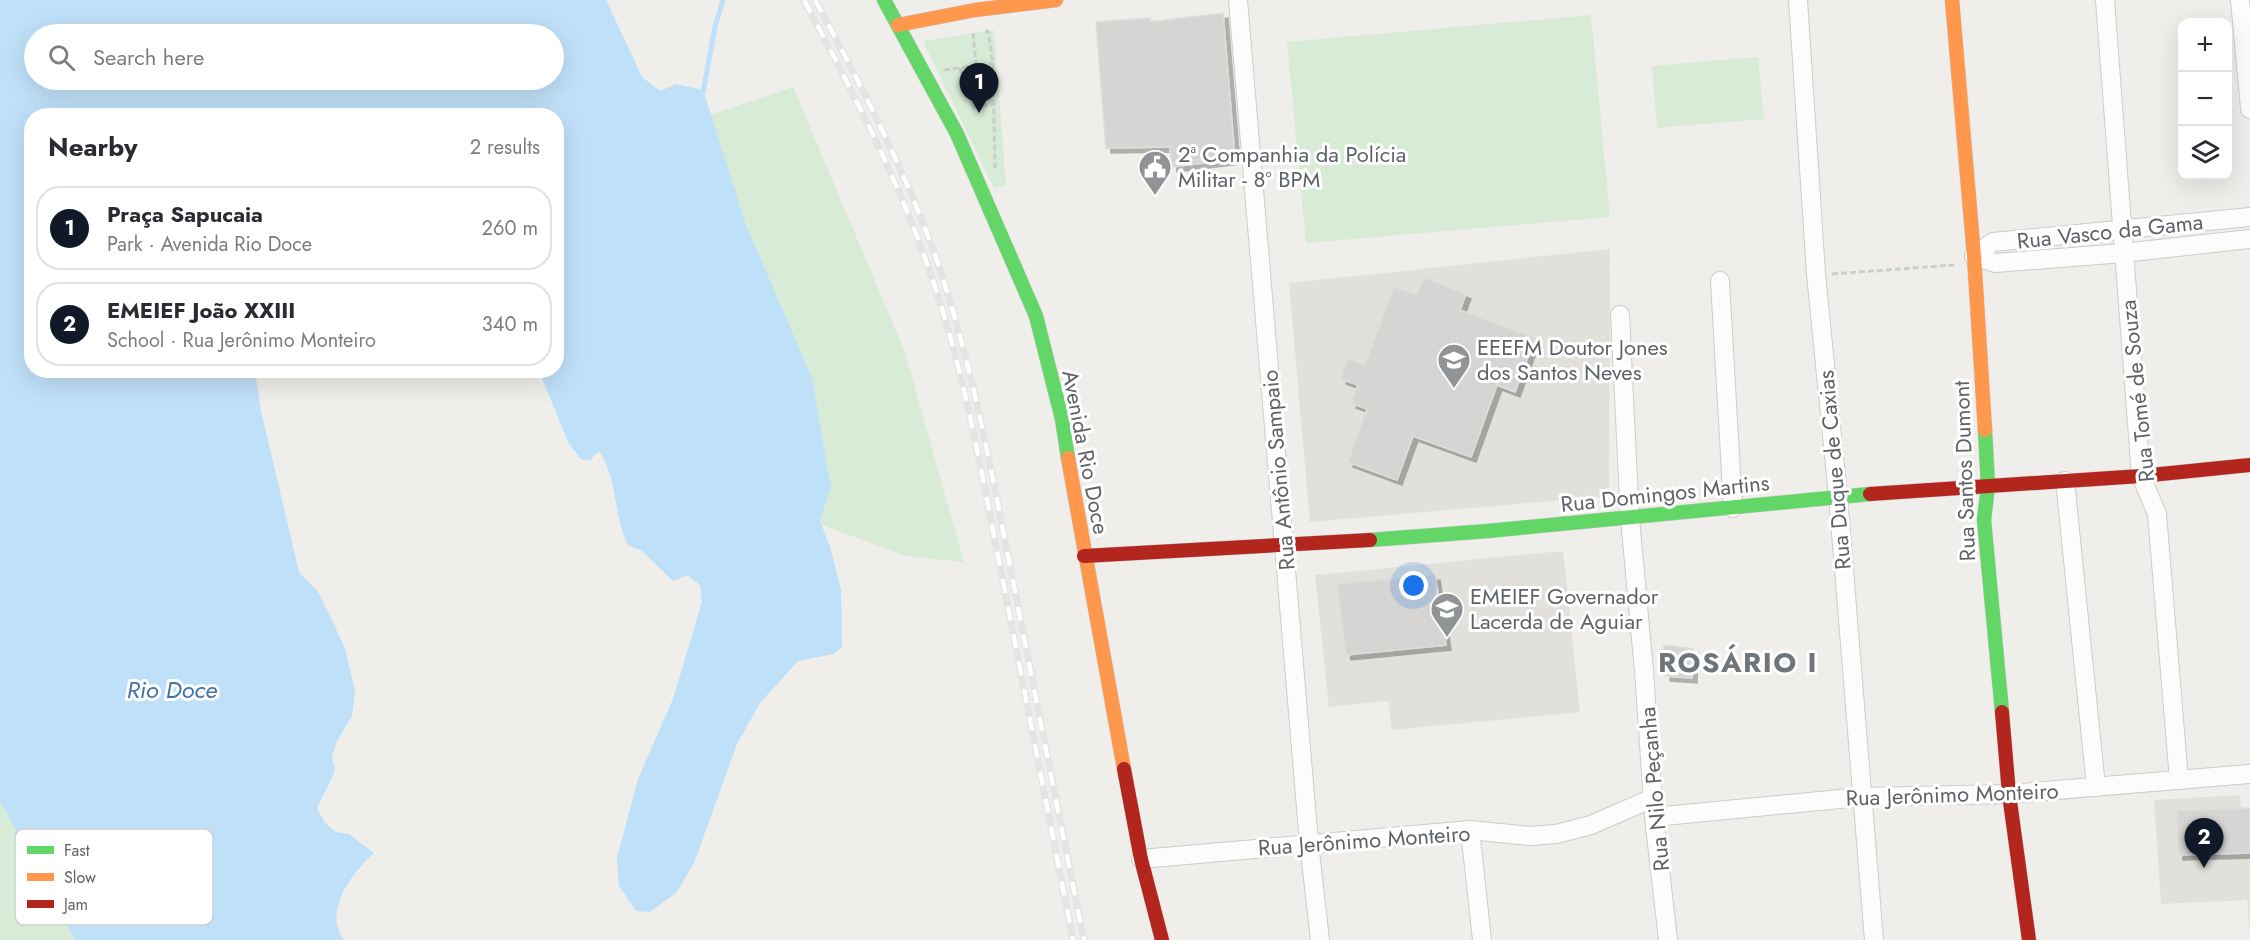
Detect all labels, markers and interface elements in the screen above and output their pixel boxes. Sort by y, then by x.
map controls [2178,18,2232,180]
button: + [2178,18,2232,72]
search box [24,24,564,90]
icon: search [45,41,78,74]
text: Search here [93,41,204,73]
pin: 1 [960,63,998,113]
button: − [2178,72,2232,126]
button: layers [2178,126,2232,180]
text: Nearby [48,128,137,166]
text: 2 results [470,133,540,162]
place label: 2ª Companhia da Polícia Militar - 8º BPM [1178,138,1406,195]
public building icon: 2ª Companhia da Polícia Militar - 8º BPM [1137,149,1173,196]
text: Praça Sapucaia [107,198,263,230]
street label: Rua Vasco da Gama [2015,205,2205,257]
text: 1 [64,214,75,243]
text: 260 m [482,214,538,243]
text: Park · Avenida Rio Doce [107,230,312,259]
text: EMEIEF João XXIII [107,294,295,326]
street label: Rua Tomé de Souza [2112,298,2162,484]
text: 2 [63,310,76,339]
text: 340 m [482,310,538,339]
text: School · Rua Jerônimo Monteiro [107,326,376,355]
place label: EEEFM Doutor Jones dos Santos Neves [1477,331,1668,388]
school or university icon: EEEFM Doutor Jones dos Santos Neves [1436,342,1472,389]
street label: Avenida Rio Doce [1054,367,1118,537]
street label: Rua Antônio Sampaio [1253,369,1303,571]
street label: Rua Duque de Caxias [1809,369,1859,571]
street label: Rua Santos Dumont [1945,380,1983,562]
street label: Rua Domingos Martins [1559,466,1771,520]
your location [1399,571,1428,600]
place label: EMEIEF Governador Lacerda de Aguiar [1470,580,1659,637]
school or university icon: EMEIEF Governador Lacerda de Aguiar [1429,591,1465,638]
district label: ROSÁRIO I [1658,642,1818,683]
water label: Rio Doce [127,672,217,707]
street label: Rua Nilo Peçanha [1631,705,1677,873]
street label: Rua Jerônimo Monteiro [1845,774,2059,814]
street label: Rua Jerônimo Monteiro [1257,817,1471,863]
pin: 2 [2184,818,2224,868]
legend [15,829,213,925]
text: Fast [64,839,90,862]
text: Slow [64,866,96,889]
text: Jam [62,893,88,916]

